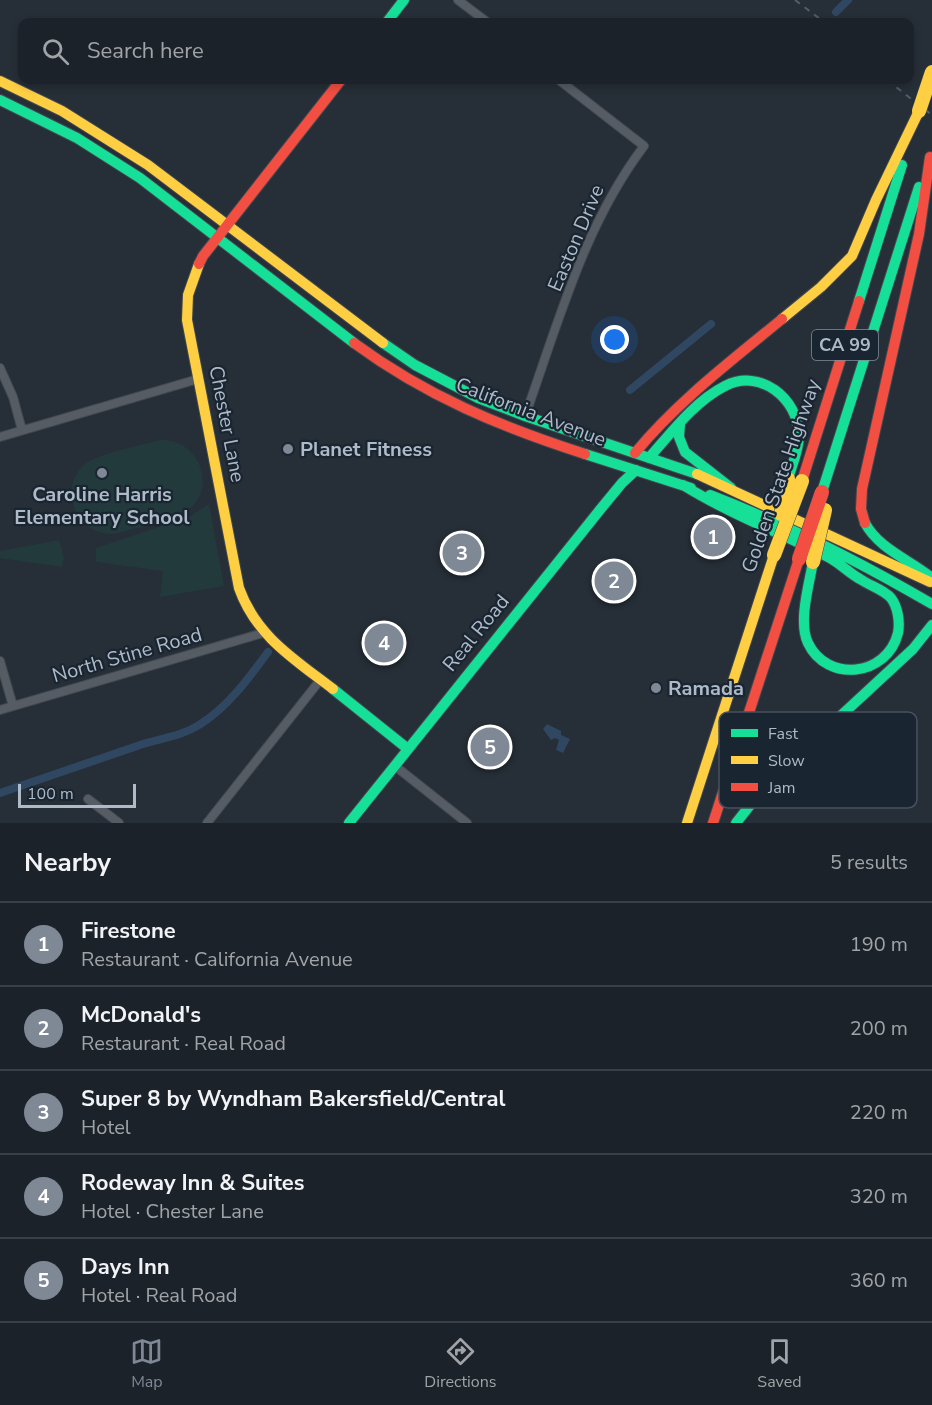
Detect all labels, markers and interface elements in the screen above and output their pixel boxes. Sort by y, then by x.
search box [18,18,914,84]
icon: search [39,35,72,68]
text: Search here [87,36,204,66]
street label: Easton Drive [541,180,611,296]
your location [600,325,629,354]
road number: CA 99 [812,330,878,360]
street label: Chester Lane [202,363,252,485]
street label: California Avenue [452,371,610,453]
street label: Golden State Highway [735,375,827,576]
place label: Planet Fitness [300,436,432,463]
marker: Planet Fitness [281,442,295,456]
marker: Caroline Harris Elementary School [95,466,109,480]
place label: Caroline Harris Elementary School [14,481,190,531]
pin: 1 [694,514,732,560]
pin: 3 [442,530,482,576]
pin: 2 [594,558,634,604]
street label: Real Road [437,589,515,677]
pin: 4 [364,620,404,666]
street label: North Stine Road [49,621,205,689]
place label: Ramada [668,675,744,702]
marker: Ramada [649,681,663,695]
legend [719,712,917,808]
text: Fast [768,723,799,745]
pin: 5 [470,724,510,770]
text: Slow [768,750,805,772]
text: Jam [767,777,795,799]
scale bar [18,781,136,808]
text: 100 m [27,783,74,805]
text: Nearby [24,845,111,880]
text: 5 results [830,849,908,876]
text: Firestone [81,916,176,946]
text: 1 [38,931,50,958]
text: 190 m [850,931,908,958]
text: Restaurant · California Avenue [81,946,353,973]
text: McDonald's [81,1000,201,1030]
text: 2 [38,1015,50,1042]
text: 200 m [850,1015,908,1042]
text: Restaurant · Real Road [81,1030,286,1057]
text: Super 8 by Wyndham Bakersfield/Central [81,1084,506,1114]
text: 3 [38,1099,50,1126]
text: 220 m [850,1099,908,1126]
text: Hotel [81,1114,131,1141]
text: Rodeway Inn & Suites [81,1168,304,1198]
text: 4 [38,1183,50,1210]
text: 320 m [850,1183,908,1210]
text: Hotel · Chester Lane [81,1198,264,1225]
text: Days Inn [81,1252,170,1282]
text: 5 [38,1267,50,1294]
text: 360 m [850,1267,908,1294]
text: Hotel · Real Road [81,1282,238,1309]
tab: Map [130,1335,163,1393]
tab: Directions [424,1335,496,1393]
tab: Saved [757,1335,802,1393]

